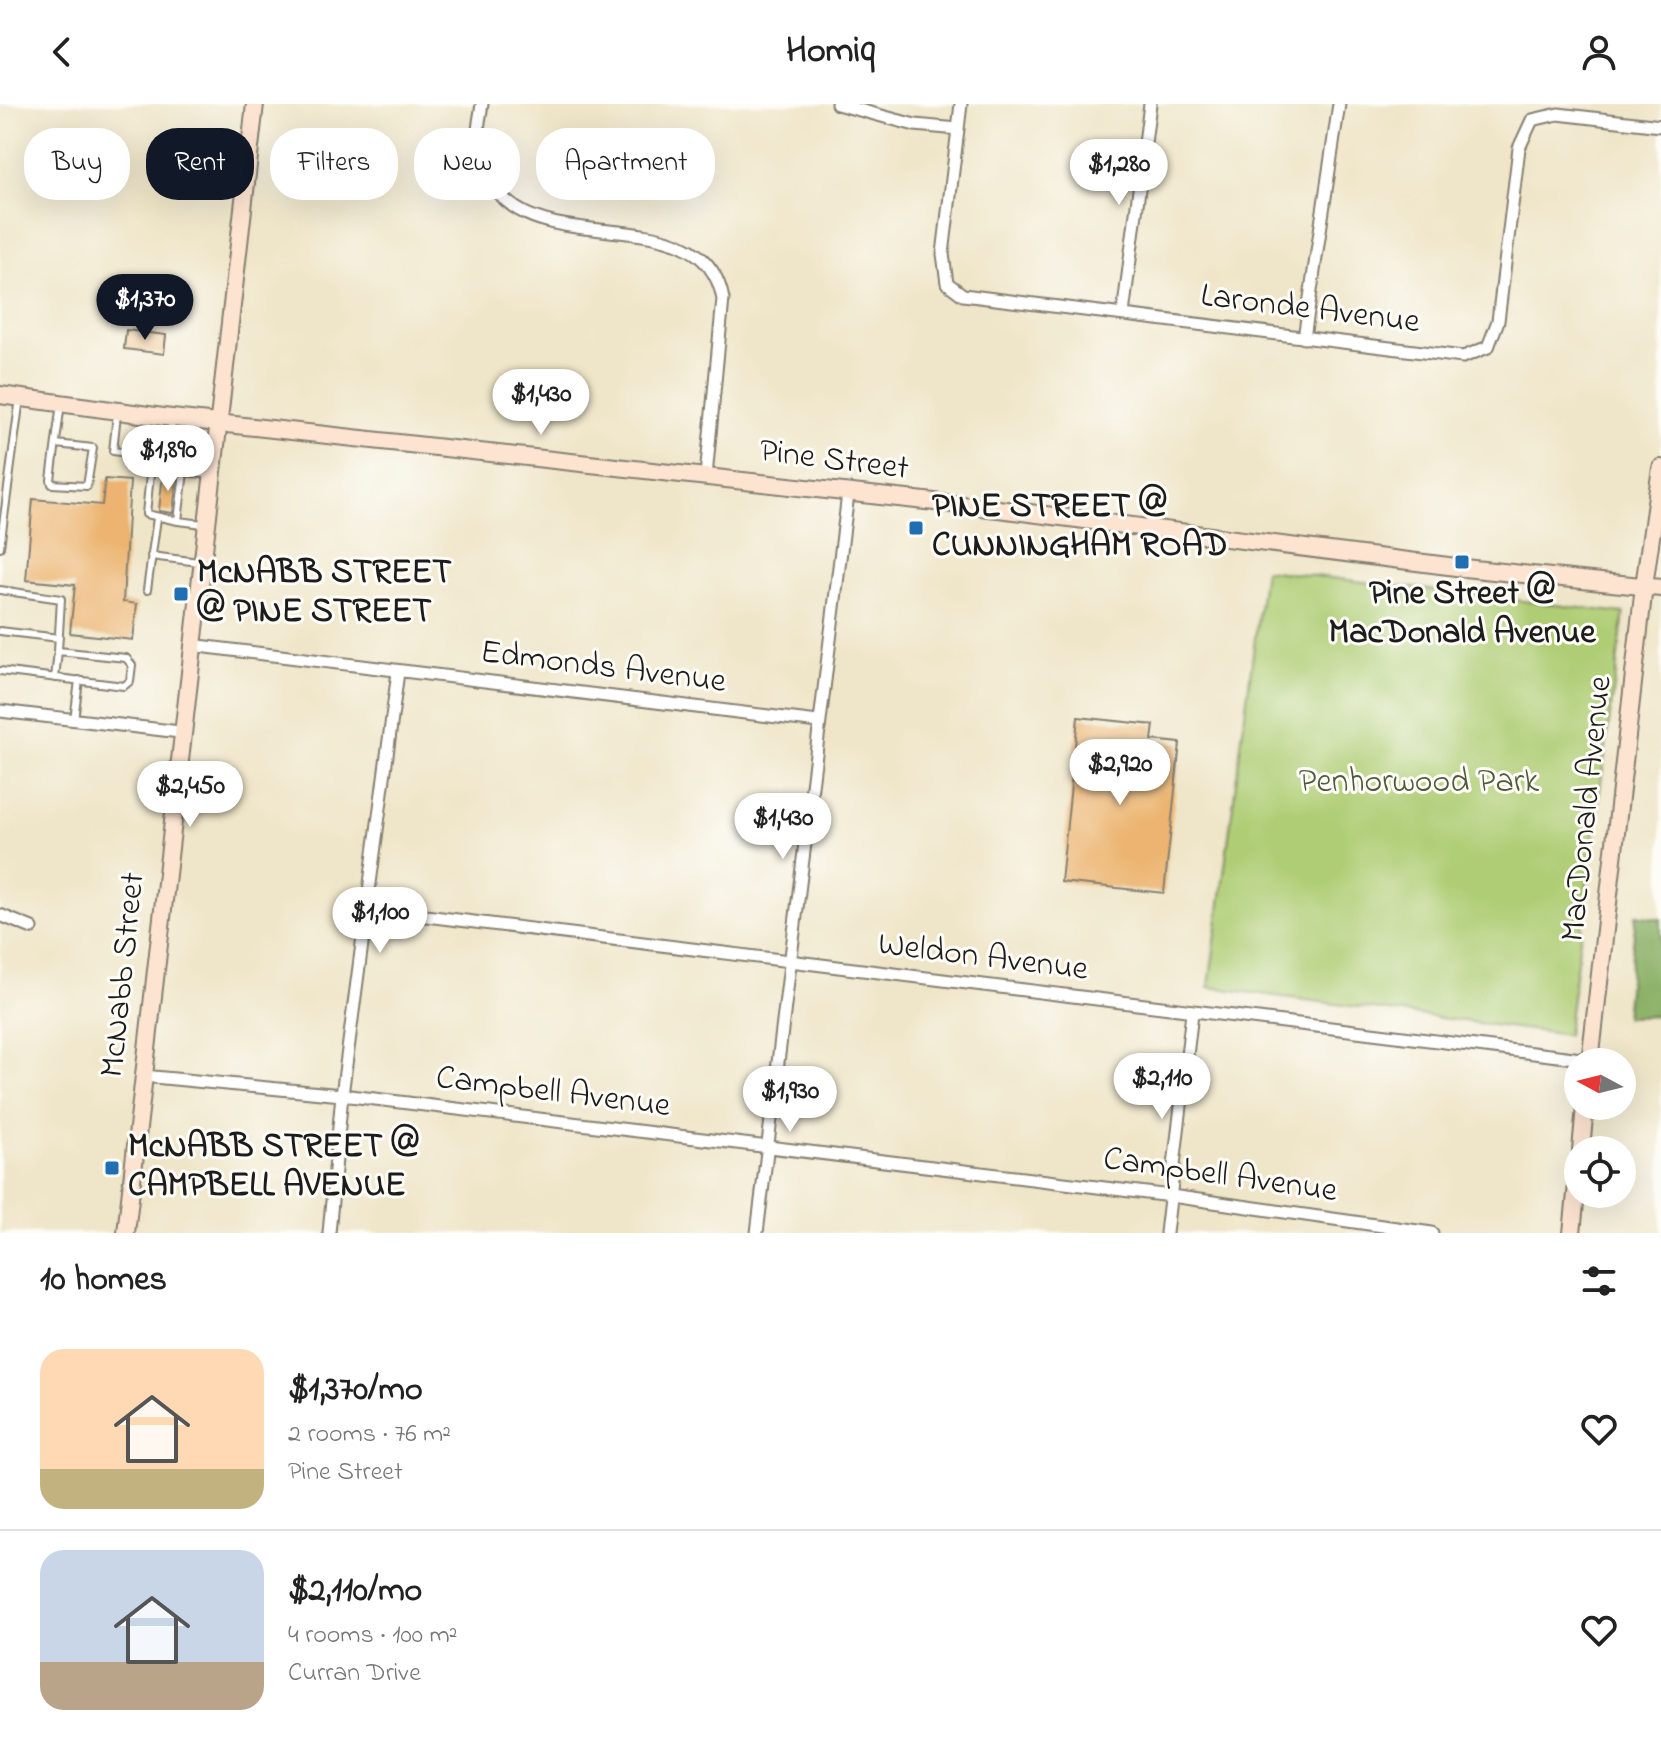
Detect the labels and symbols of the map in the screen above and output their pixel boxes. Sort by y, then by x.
pin: $1,280 [1054,139,1184,207]
street label: Laronde Avenue [1198,272,1423,348]
pin: $1,370 [80,274,210,342]
pin: $1,430 [476,369,606,437]
pin: $1,890 [103,425,233,493]
street label: Pine Street [757,427,911,495]
place label: PINE STREET @ CUNNINGHAM ROAD [932,483,1228,572]
marker: PINE STREET @ CUNNINGHAM ROAD [907,519,925,537]
place label: McNABB STREET @ PINE STREET [197,549,452,638]
marker: Pine Street @ MacDonald Avenue [1453,553,1471,571]
place label: Pine Street @ MacDonald Avenue [1329,570,1596,659]
marker: McNABB STREET @ PINE STREET [172,585,190,603]
street label: Edmonds Avenue [477,628,729,708]
street label: MacDonald Avenue [1549,673,1627,944]
pin: $2,920 [1055,739,1185,807]
park label: Penhorwood Park [1299,758,1539,808]
pin: $2,450 [125,761,255,829]
pin: $1,430 [718,793,848,861]
street label: McNabb Street [88,870,160,1080]
pin: $1,100 [315,887,445,955]
street label: Weldon Avenue [875,920,1092,996]
north arrow [1564,1048,1636,1120]
pin: $2,110 [1097,1053,1227,1121]
street label: Campbell Avenue [433,1054,674,1132]
pin: $1,930 [725,1066,855,1134]
place label: McNABB STREET @ CAMPBELL AVENUE [128,1123,419,1212]
street label: Campbell Avenue [1100,1135,1341,1217]
marker: McNABB STREET @ CAMPBELL AVENUE [103,1159,121,1177]

